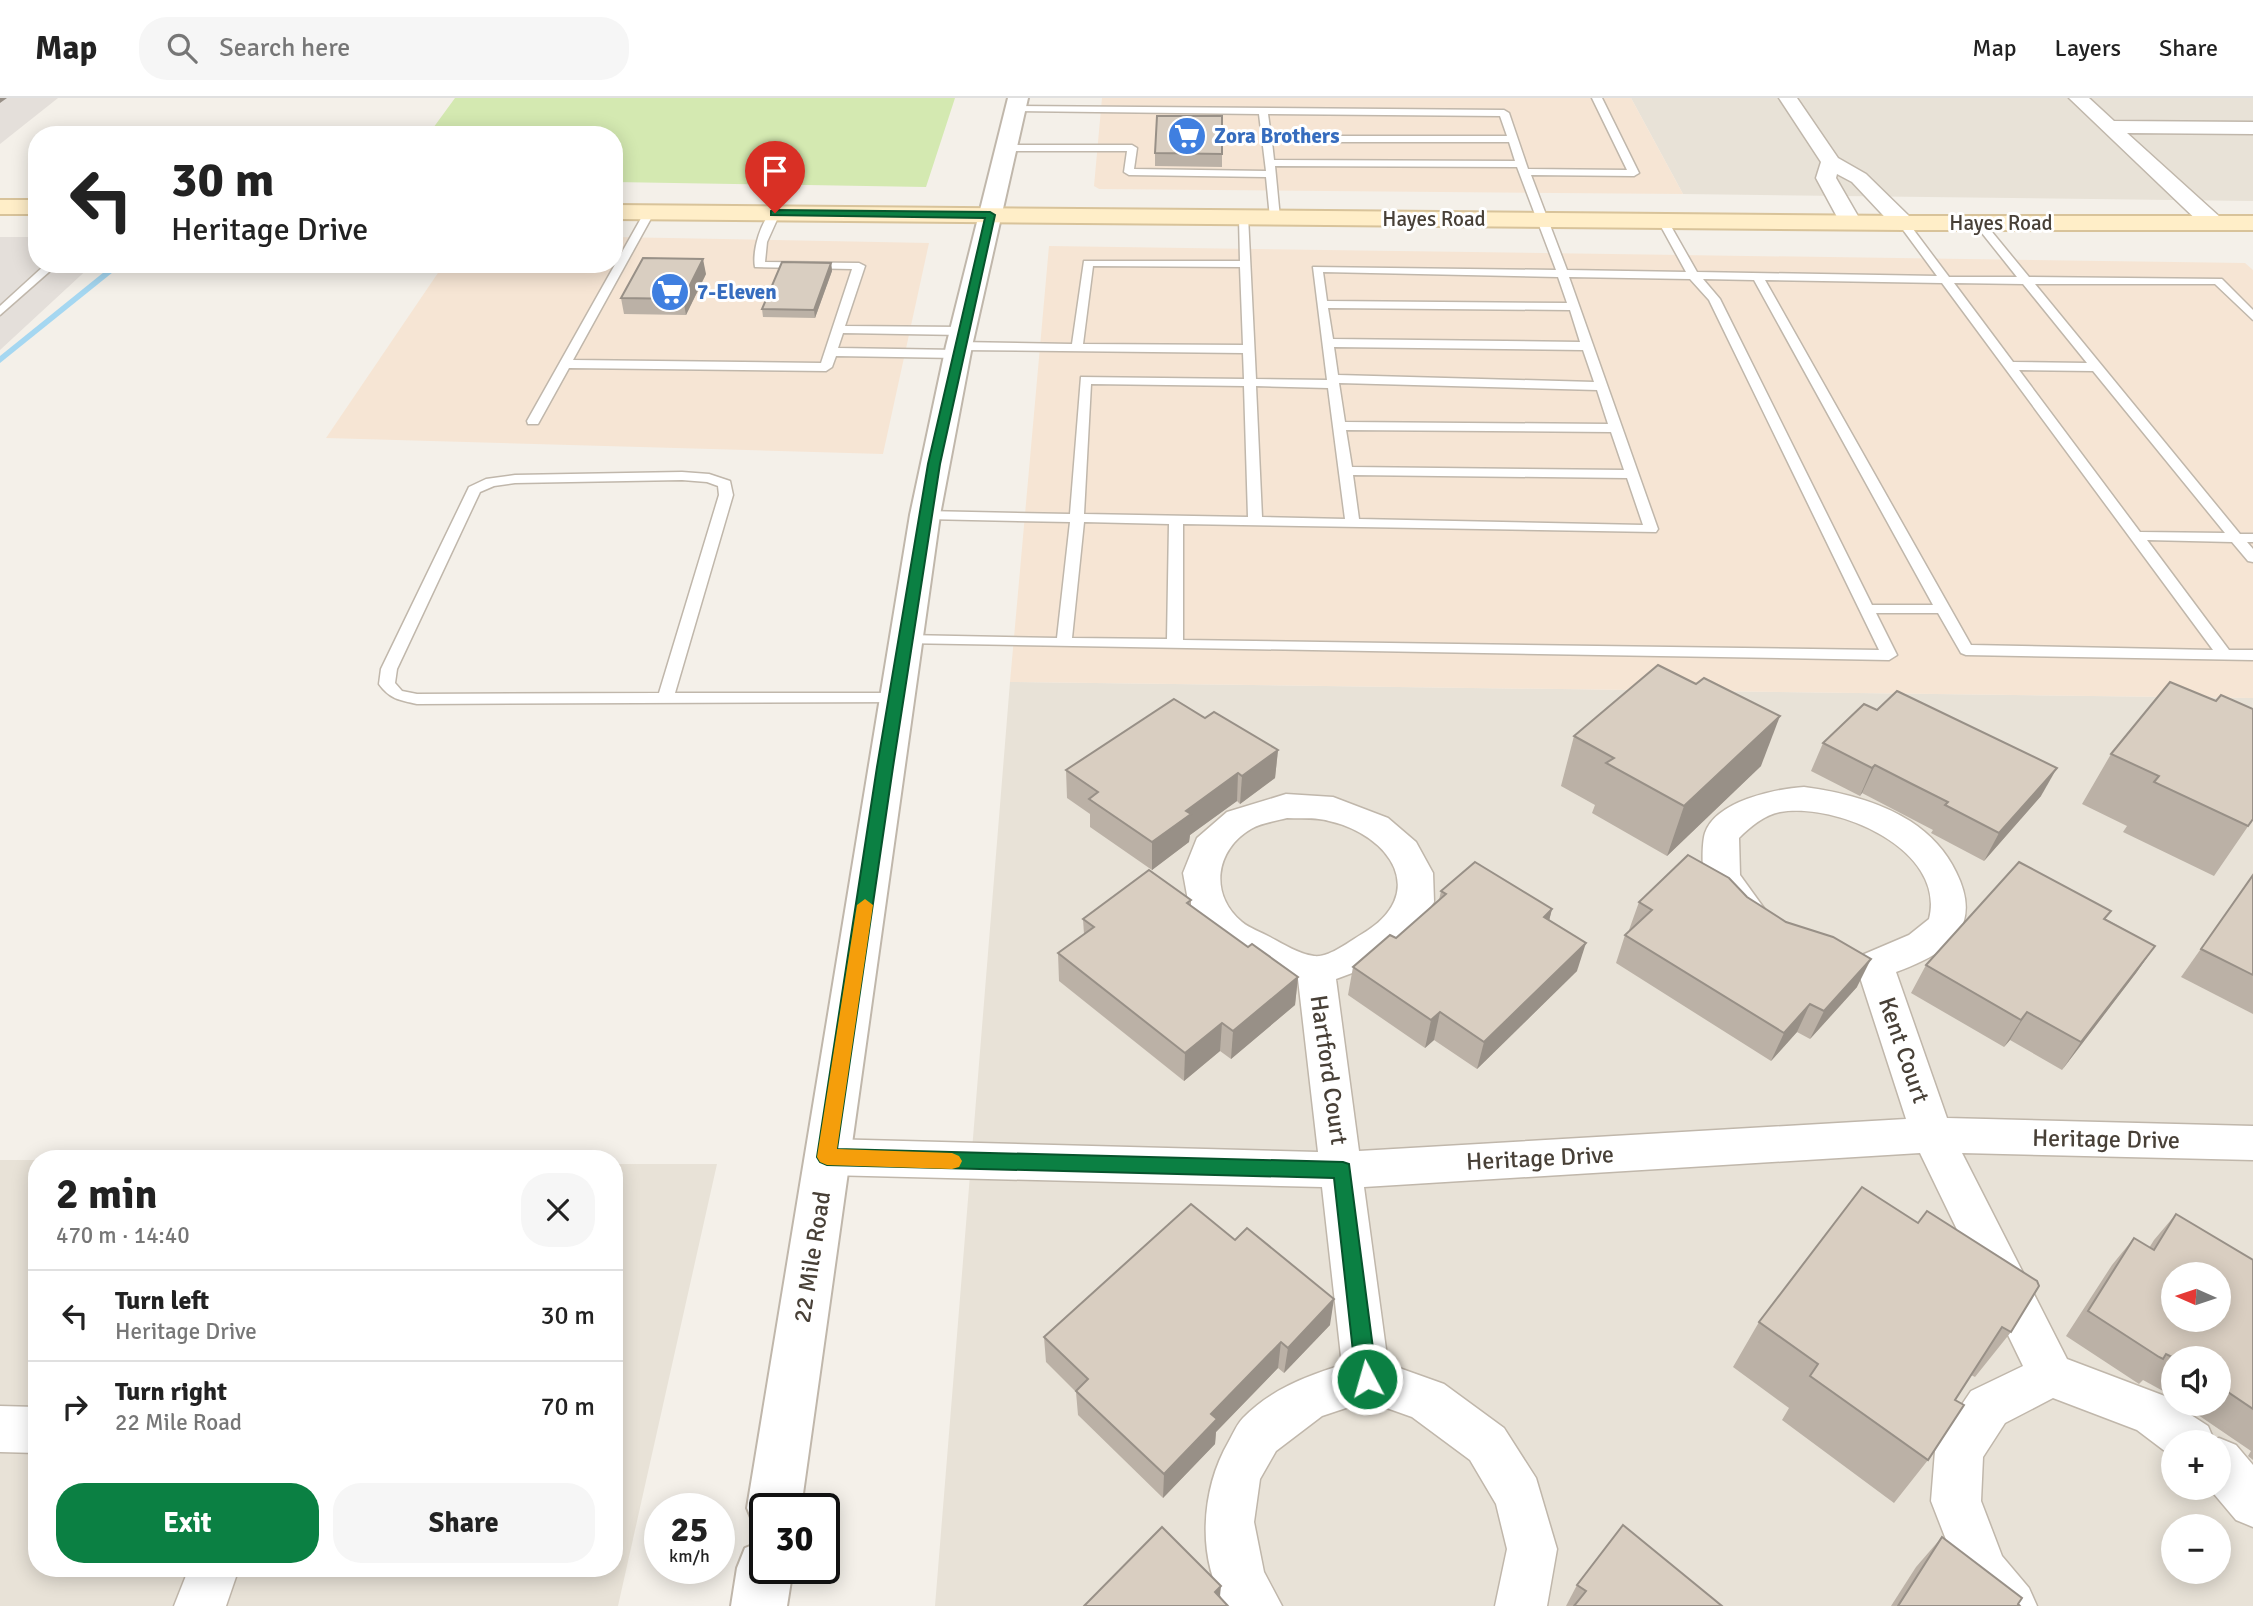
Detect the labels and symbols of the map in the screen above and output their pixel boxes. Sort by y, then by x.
supermarket icon: Zora Brothers [1166,115,1208,157]
place label: Zora Brothers [1214,123,1340,149]
pin [745,141,805,213]
street label: Hayes Road [1382,206,1486,232]
street label: Hayes Road [1949,210,2053,236]
supermarket icon: 7-Eleven [649,271,691,313]
place label: 7-Eleven [697,279,777,305]
street label: Hartford Court [1304,993,1354,1147]
street label: Kent Court [1872,993,1936,1107]
street label: Heritage Drive [2032,1123,2180,1155]
street label: Heritage Drive [1465,1139,1615,1177]
street label: 22 Mile Road [787,1189,837,1325]
north arrow [2161,1262,2231,1332]
position arrow [1330,1342,1404,1416]
speed limit sign: 30 [749,1493,840,1584]

